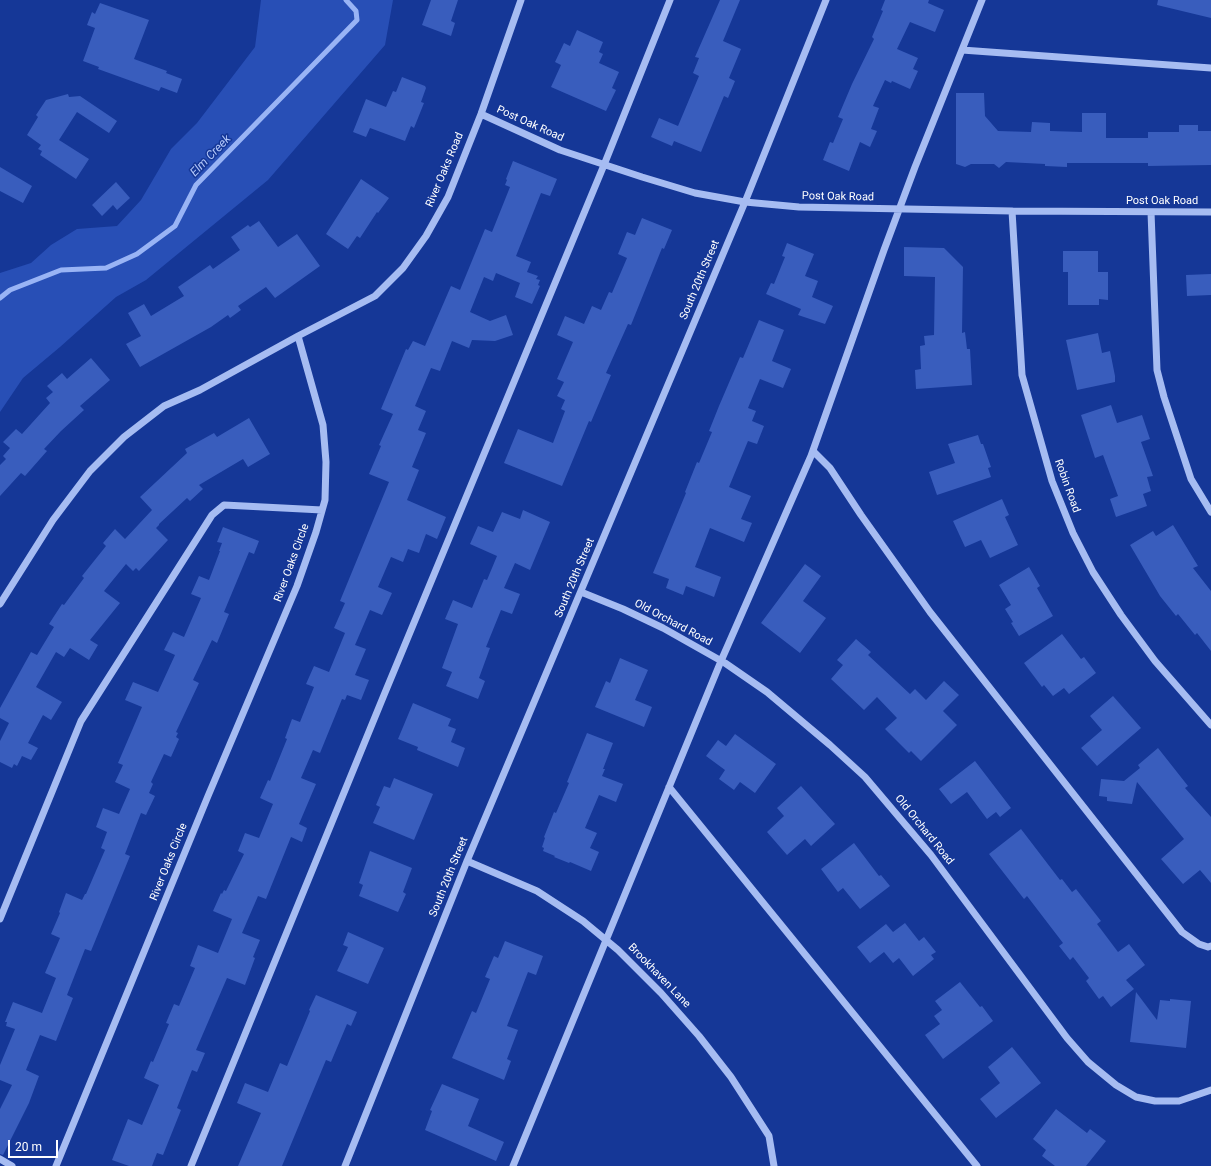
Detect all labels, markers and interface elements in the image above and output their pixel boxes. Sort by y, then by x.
street label: Post Oak Road [494,103,566,145]
street label: River Oaks Road [423,131,467,209]
water label: Elm Creek [188,132,234,180]
street label: Post Oak Road [802,190,874,204]
street label: Post Oak Road [1126,194,1198,208]
street label: South 20th Street [677,238,723,322]
street label: Robin Road [1051,457,1083,515]
street label: River Oaks Circle [272,522,312,604]
street label: South 20th Street [552,536,598,620]
street label: Old Orchard Road [632,597,714,649]
street label: Old Orchard Road [892,792,956,868]
street label: River Oaks Circle [147,821,191,903]
street label: South 20th Street [427,835,471,919]
street label: Brookhaven Lane [625,941,693,1011]
scale bar [10,1132,60,1158]
text: 20 m [15,1140,42,1154]

